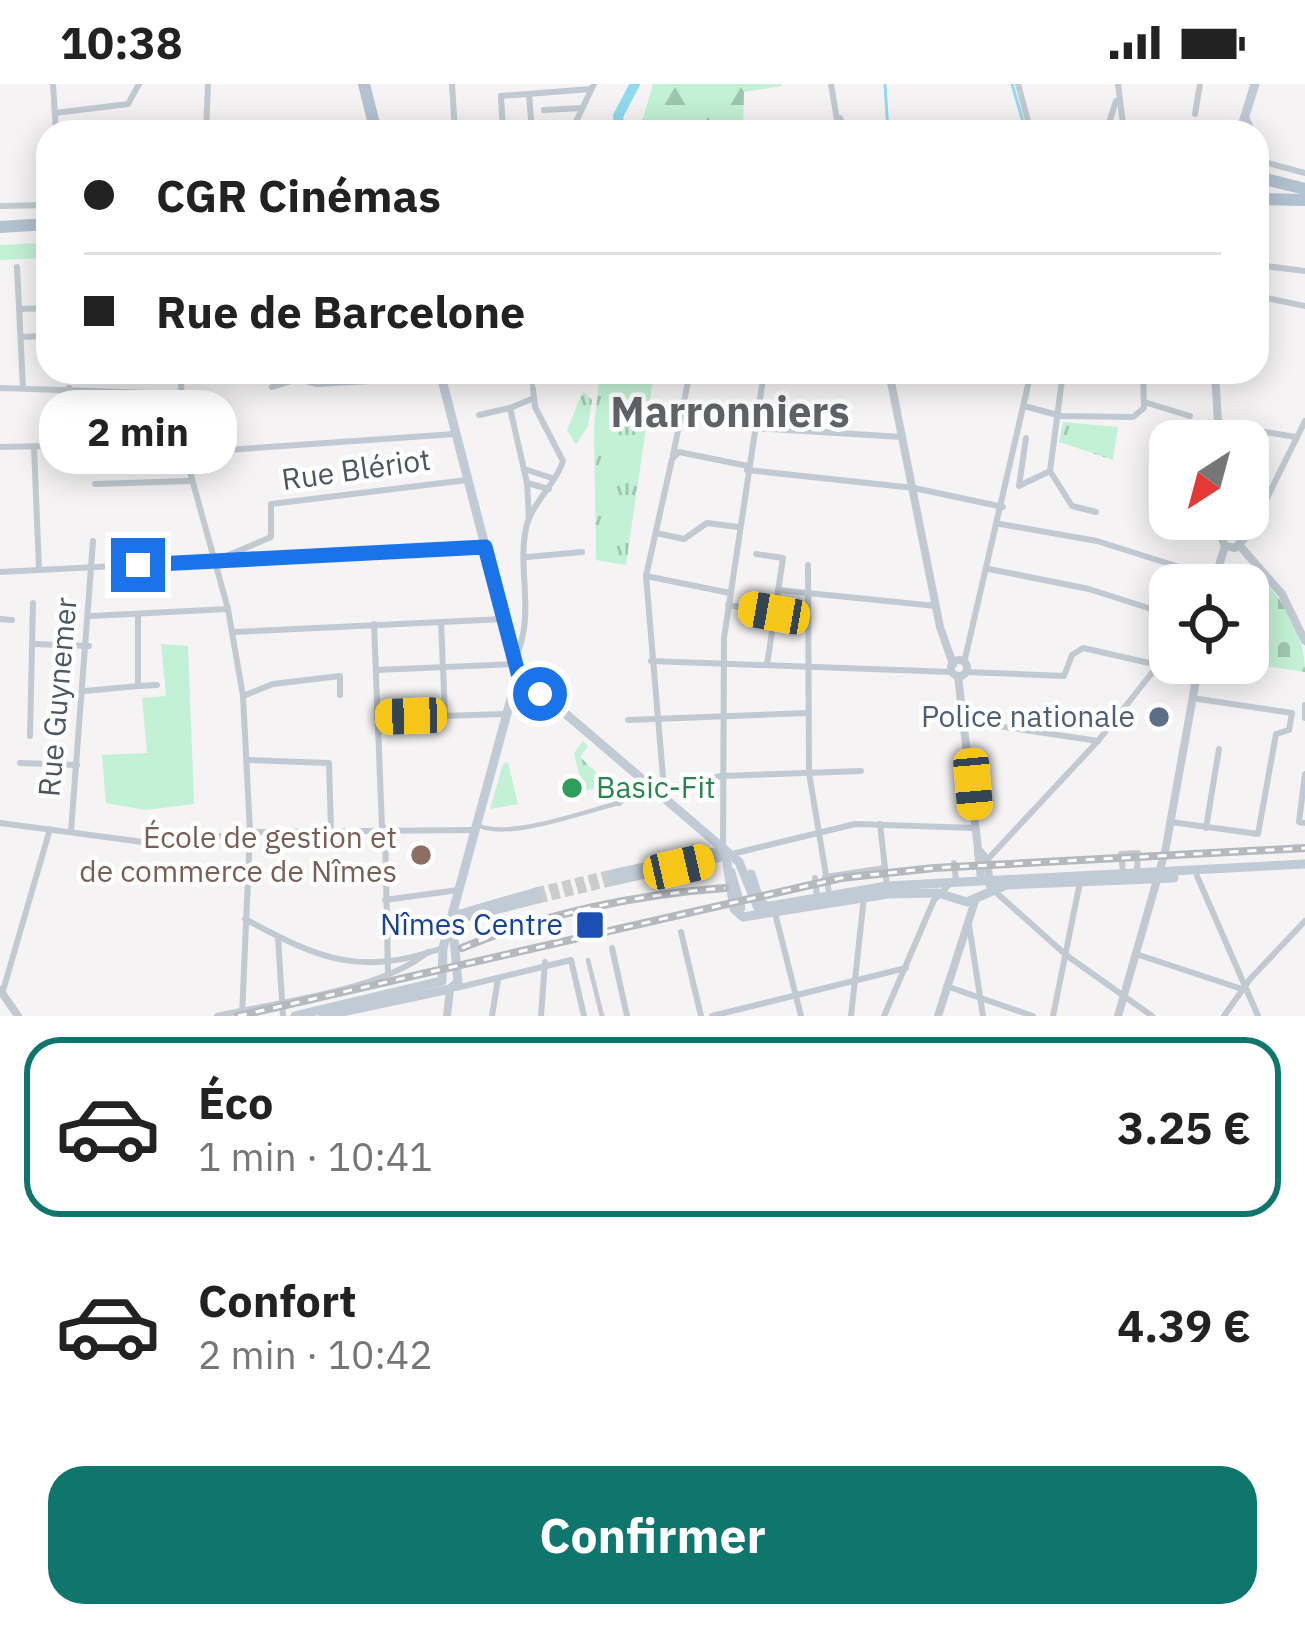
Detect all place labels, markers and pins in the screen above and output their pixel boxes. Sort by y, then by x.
place label: Police nationale [921,696,1135,735]
marker: Police nationale [1146,704,1172,730]
place label: Basic-Fit [596,767,716,806]
marker: Basic-Fit [559,775,585,801]
place label: École de gestion et de commerce de Nîmes [79,817,397,890]
marker: École de gestion et de commerce de Nîmes [408,842,434,868]
place label: Nîmes Centre [380,904,563,943]
marker: Nîmes Centre [574,909,606,941]

